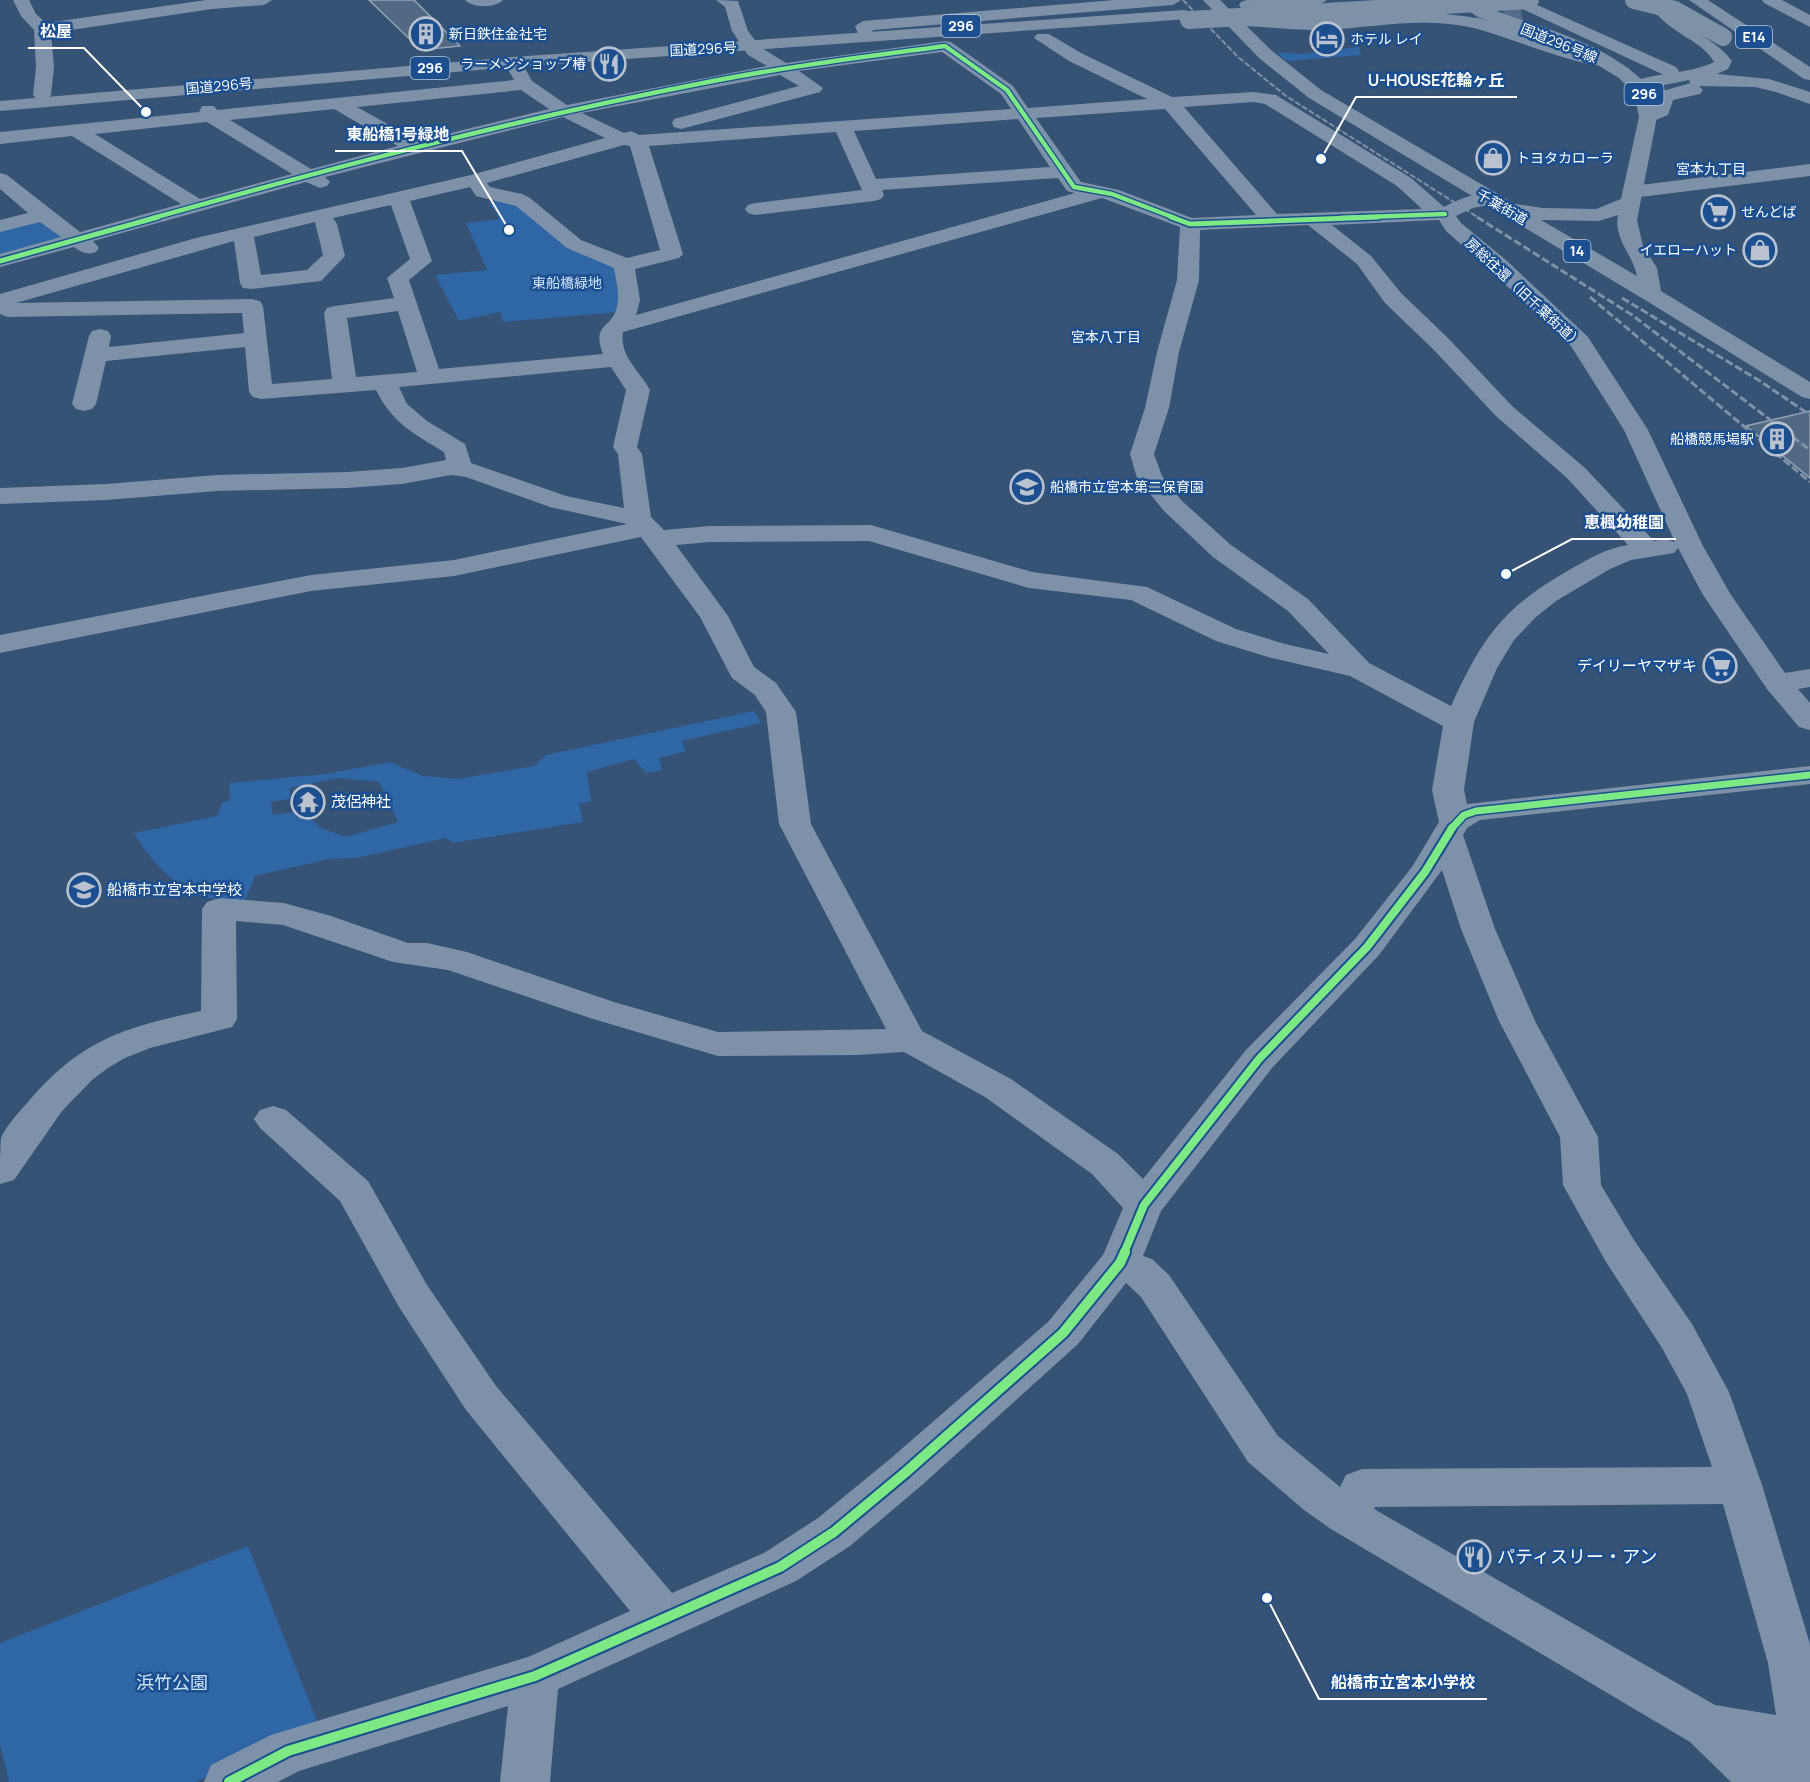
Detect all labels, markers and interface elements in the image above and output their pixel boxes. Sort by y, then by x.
callout: 松屋 [28,14,84,48]
road number: 296 [942,15,980,37]
building icon: 新日鉄住金社宅 [408,16,444,52]
street label: 国道296号線 [1518,18,1600,67]
text: 松屋 [40,20,72,42]
hotel icon: ホテル レイ [1309,21,1345,57]
place label: 新日鉄住金社宅 [449,24,547,43]
road number: E14 [1736,26,1772,48]
place label: ホテル レイ [1350,29,1423,48]
street label: 国道296号 [669,37,737,60]
restaurant icon: ラーメンショップ椿 [591,46,627,82]
place label: ラーメンショップ椿 [461,54,586,73]
road number: 296 [410,57,450,79]
callout: U-HOUSE花輪ヶ丘 [1356,63,1517,97]
text: U-HOUSE花輪ヶ丘 [1368,69,1504,91]
street label: 国道296号 [185,73,253,98]
road number: 296 [1624,83,1664,105]
callout: 東船橋1号緑地 [335,117,462,151]
text: 東船橋1号緑地 [346,123,450,145]
shop icon: トヨタカローラ [1475,140,1511,176]
place label: トヨタカローラ [1516,148,1614,167]
district label: 宮本九丁目 [1676,159,1746,178]
street label: 千葉街道 [1473,184,1531,229]
supermarket icon: せんどば [1700,194,1736,230]
place label: せんどば [1741,202,1797,221]
shop icon: イエローハット [1742,232,1778,268]
street label: 房総往還（旧千葉街道） [1462,233,1587,352]
road number: 14 [1564,240,1590,262]
place label: イエローハット [1639,240,1737,259]
park label: 東船橋緑地 [532,273,602,292]
district label: 宮本八丁目 [1071,327,1141,346]
building icon: 船橋競馬場駅 [1759,421,1795,457]
place label: 船橋競馬場駅 [1670,429,1754,448]
school or university icon: 船橋市立宮本第二保育園 [1009,469,1045,505]
place label: 船橋市立宮本第二保育園 [1050,477,1204,496]
callout: 恵楓幼稚園 [1572,505,1676,539]
text: 恵楓幼稚園 [1584,511,1664,533]
supermarket icon: デイリーヤマザキ [1702,648,1738,684]
place label: デイリーヤマザキ [1577,655,1697,676]
temple icon: 茂侶神社 [290,784,326,820]
place label: 茂侶神社 [331,791,391,812]
school or university icon: 船橋市立宮本中学校 [66,872,102,908]
place label: 船橋市立宮本中学校 [107,879,242,900]
restaurant icon: パティスリー・アン [1456,1539,1492,1575]
place label: パティスリー・アン [1497,1544,1657,1568]
callout: 船橋市立宮本小学校 [1319,1665,1487,1699]
park label: 浜竹公園 [136,1670,208,1694]
text: 船橋市立宮本小学校 [1331,1671,1475,1693]

